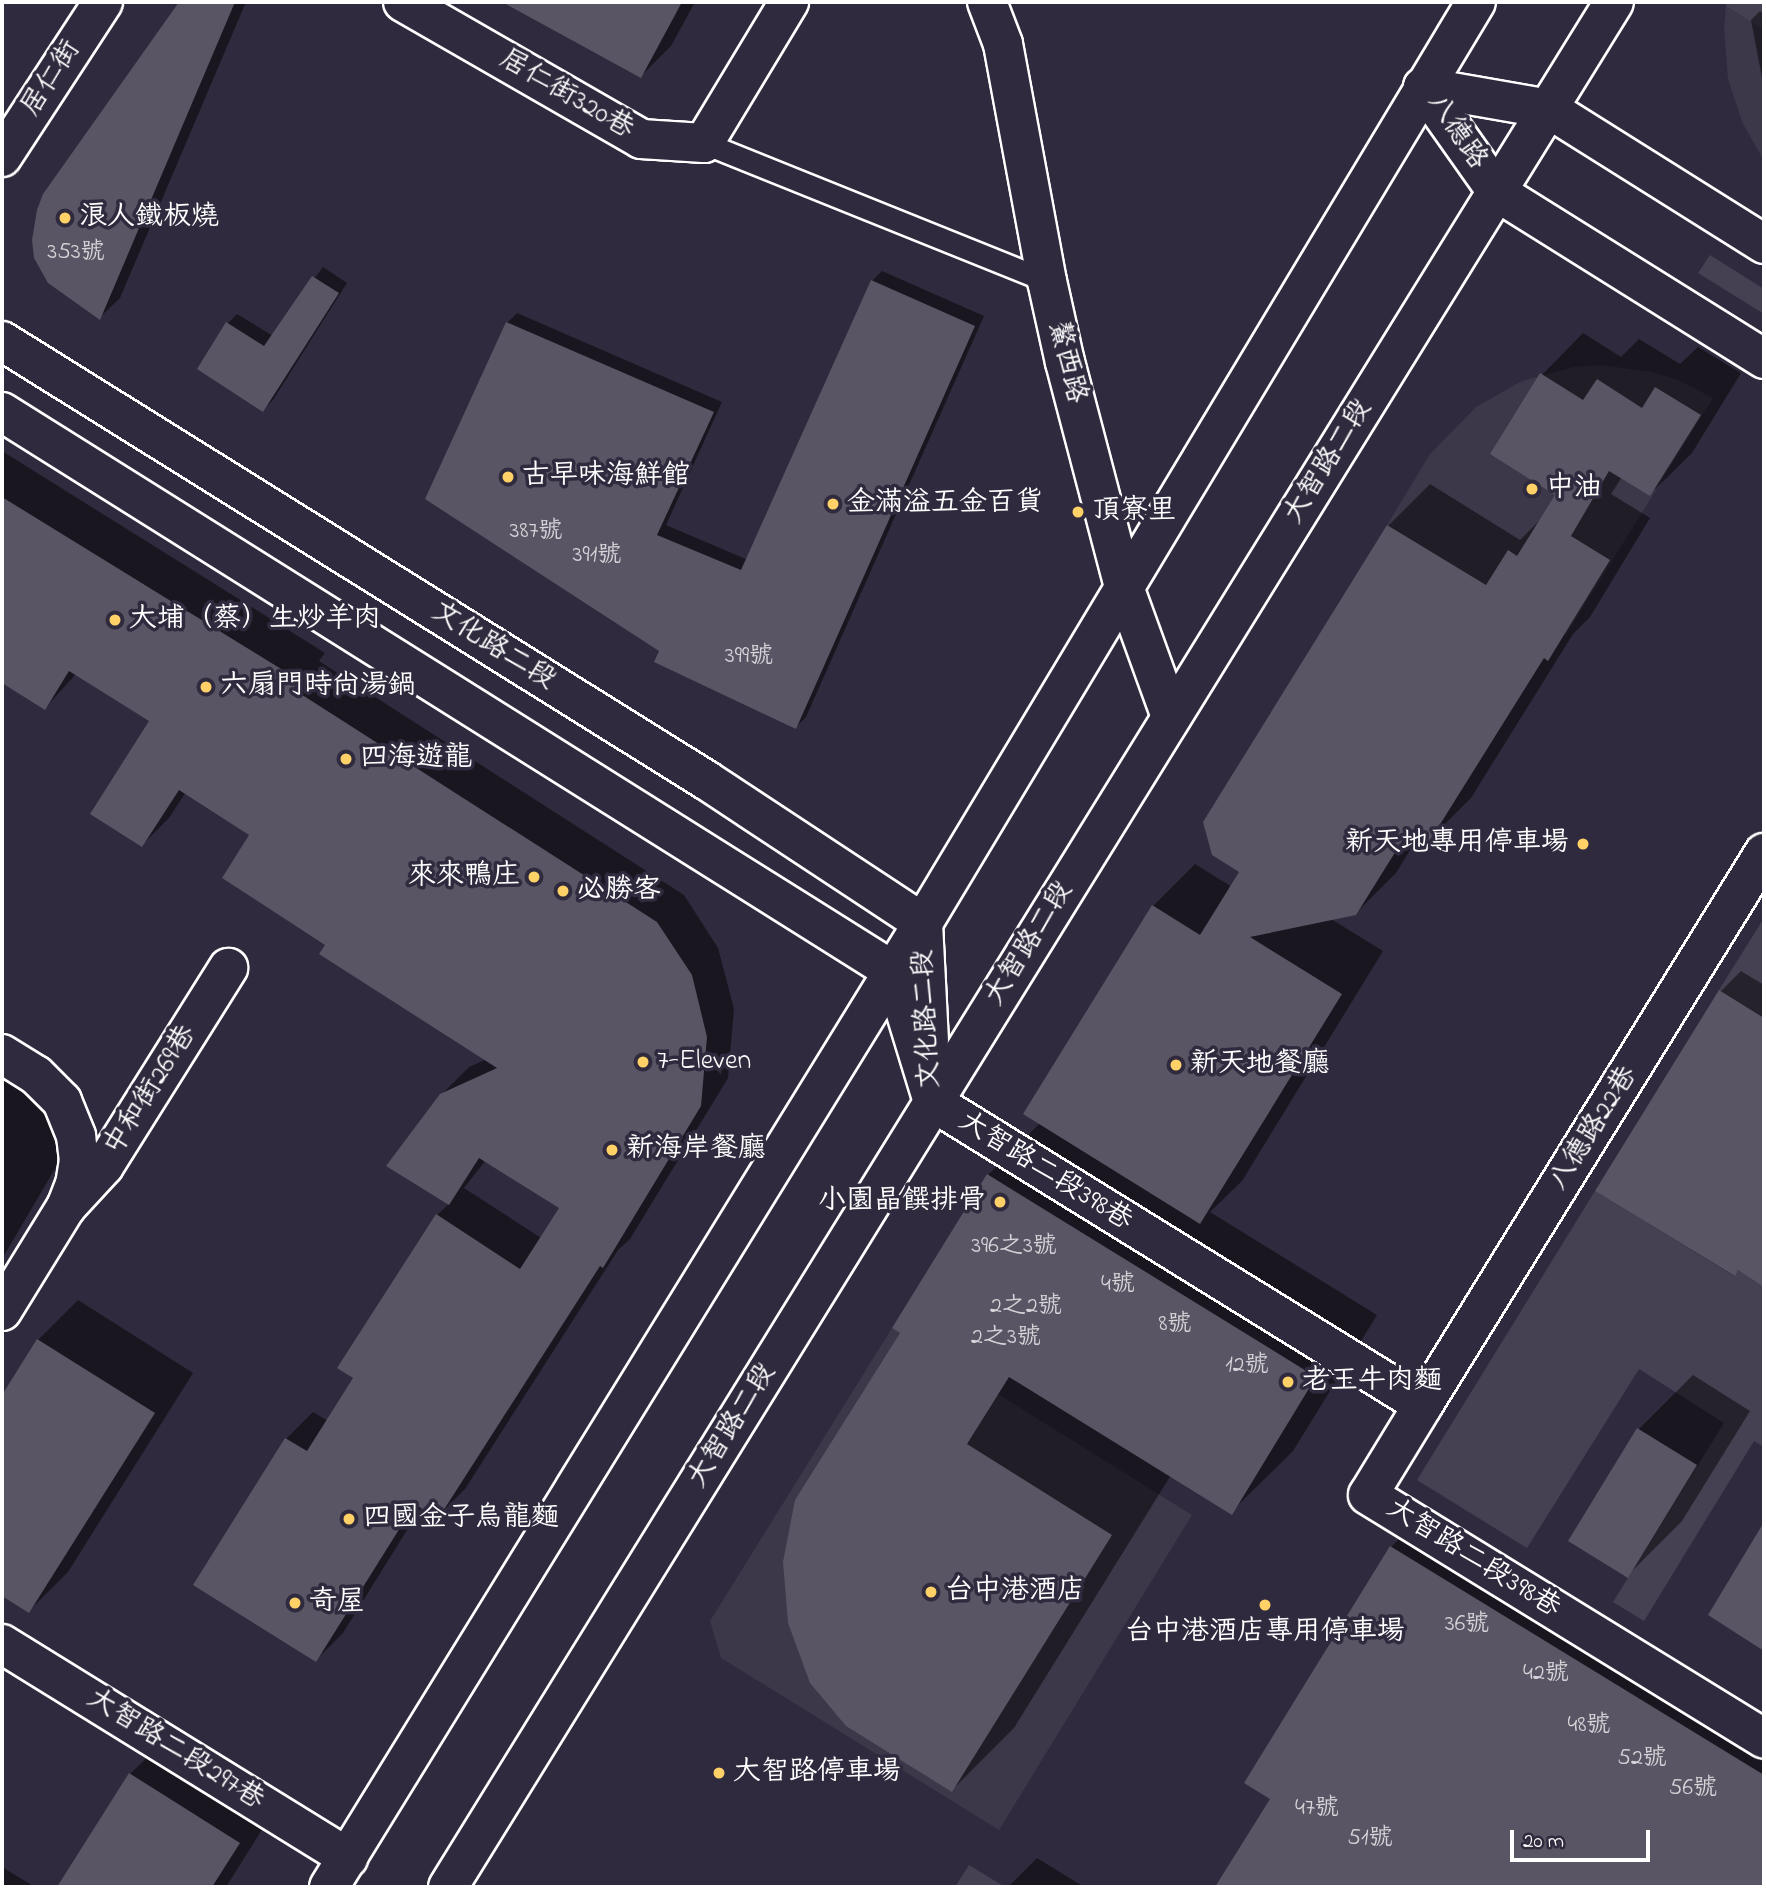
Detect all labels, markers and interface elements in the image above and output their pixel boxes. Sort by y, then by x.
street label: 居仁街 [15,35,89,123]
street label: 居仁街320巷 [493,43,639,147]
street label: 八德路 [1419,88,1493,176]
place label: 浪人鐵板燒 [79,201,219,235]
marker: 浪人鐵板燒 [57,210,73,226]
house number: 353號 [47,239,105,267]
street label: 鰲西路 [1040,317,1092,407]
street label: 大智路二段 [1278,394,1380,530]
place label: 古早味海鮮館 [522,460,690,494]
marker: 古早味海鮮館 [500,469,516,485]
place label: 中油 [1546,472,1602,506]
marker: 中油 [1524,481,1540,497]
place label: 金滿溢五金百貨 [847,487,1043,521]
place label: 頂寮里 [1092,495,1176,529]
marker: 金滿溢五金百貨 [825,496,841,512]
marker: 頂寮里 [1070,504,1086,520]
house number: 387號 [510,518,562,546]
house number: 391號 [573,542,621,570]
street label: 文化路二段 [425,596,561,698]
place label: 大埔（蔡）生炒羊肉 [129,603,381,637]
marker: 大埔（蔡）生炒羊肉 [107,612,123,628]
house number: 399號 [725,643,773,671]
place label: 六扇門時尚湯鍋 [220,670,416,704]
marker: 六扇門時尚湯鍋 [198,679,214,695]
place label: 四海遊龍 [360,742,472,776]
marker: 四海遊龍 [338,751,354,767]
place label: 新天地專用停車場 [1345,827,1569,861]
marker: 新天地專用停車場 [1575,836,1591,852]
place label: 來來鴨庄 [408,860,520,894]
marker: 來來鴨庄 [526,869,542,885]
place label: 必勝客 [577,874,661,908]
street label: 大智路二段 [979,876,1081,1012]
marker: 必勝客 [555,883,571,899]
street label: 文化路二段 [908,948,948,1090]
street label: 中和街269巷 [98,1020,204,1162]
place label: 7-Eleven [657,1045,751,1079]
place label: 新天地餐廳 [1190,1048,1330,1082]
marker: 7-Eleven [635,1054,651,1070]
marker: 新天地餐廳 [1168,1057,1184,1073]
street label: 八德路22巷 [1543,1061,1645,1197]
street label: 大智路二段398巷 [952,1105,1138,1239]
place label: 新海岸餐廳 [626,1133,766,1167]
marker: 新海岸餐廳 [604,1142,620,1158]
place label: 小園晶饌排骨 [818,1185,986,1219]
marker: 小園晶饌排骨 [992,1194,1008,1210]
house number: 396之3號 [971,1233,1057,1261]
house number: 4號 [1101,1271,1135,1299]
house number: 2之2號 [990,1293,1062,1321]
house number: 8號 [1159,1311,1191,1339]
house number: 2之3號 [971,1324,1041,1352]
house number: 12號 [1225,1352,1269,1380]
street label: 大智路二段 [682,1358,784,1494]
place label: 老王牛肉麵 [1302,1365,1442,1399]
marker: 老王牛肉麵 [1280,1374,1296,1390]
street label: 大智路二段398巷 [1380,1492,1566,1626]
place label: 四國金子烏龍麵 [363,1502,559,1536]
marker: 四國金子烏龍麵 [341,1511,357,1527]
place label: 台中港酒店 [945,1575,1085,1609]
marker: 台中港酒店 [923,1584,939,1600]
place label: 奇屋 [309,1586,365,1620]
marker: 奇屋 [287,1595,303,1611]
marker: 台中港酒店專用停車場 [1257,1597,1273,1613]
house number: 36號 [1445,1611,1489,1639]
place label: 台中港酒店專用停車場 [1125,1616,1405,1650]
house number: 42號 [1523,1660,1569,1688]
street label: 大智路二段297巷 [80,1682,270,1818]
house number: 48號 [1568,1712,1610,1740]
house number: 52號 [1617,1745,1667,1773]
place label: 大智路停車場 [733,1756,901,1790]
marker: 大智路停車場 [711,1765,727,1781]
house number: 56號 [1669,1775,1717,1803]
house number: 47號 [1295,1795,1339,1823]
scale bar [1514,1815,1654,1859]
house number: 51號 [1347,1825,1393,1853]
text: 20 m [1523,1827,1564,1857]

